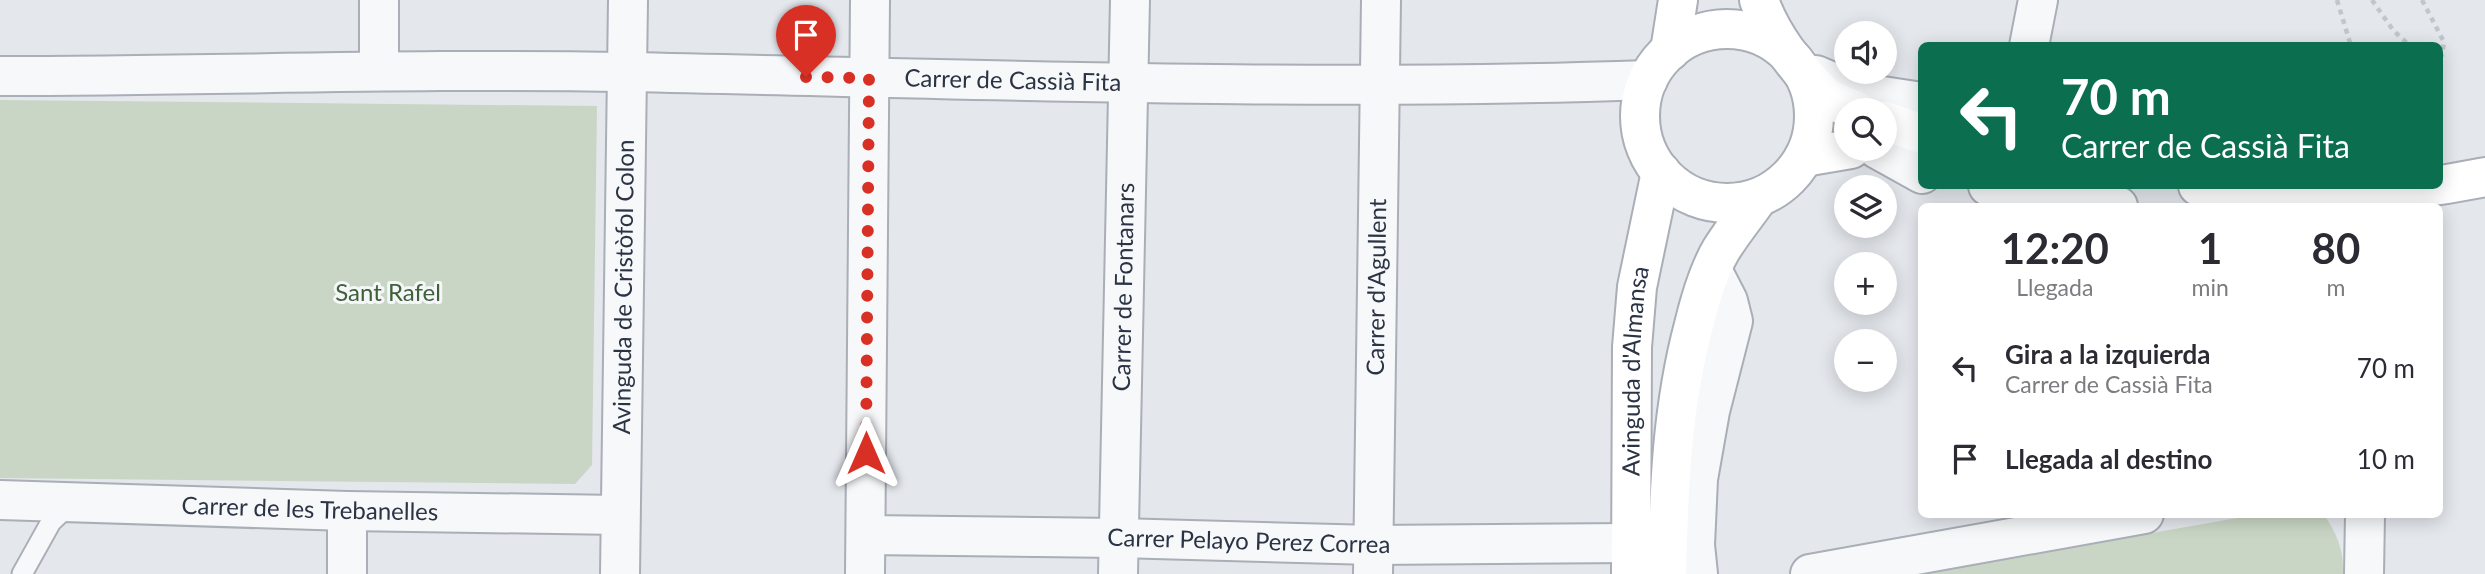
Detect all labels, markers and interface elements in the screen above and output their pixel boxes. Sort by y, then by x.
pin [776,5,836,77]
icon: arrive [787,16,825,54]
map controls [1834,21,1897,392]
button: sound [1834,21,1897,84]
street label: Carrer de Cassià Fita [904,62,1122,96]
text: 70 m [2061,67,2171,125]
icon: left [1946,70,2037,161]
button: search [1834,98,1897,161]
text: Carrer de Cassià Fita [2061,126,2350,165]
street label: Avinguda de Cristòfol Colon [606,139,639,435]
button: layers [1834,175,1897,238]
street label: Carrer de Fontanars [1106,182,1139,392]
street label: Carrer d'Agullent [1360,198,1391,376]
text: 12:20 [2001,223,2109,273]
text: 1 [2198,223,2222,273]
text: 80 [2312,223,2360,273]
button: + [1834,252,1897,315]
street label: Avinguda d'Almansa [1615,263,1654,476]
text: Llegada [2016,273,2093,301]
text: min [2192,273,2229,301]
text: m [2326,273,2345,301]
park label: Sant Rafel [335,277,441,306]
button: − [1834,329,1897,392]
text: Gira a la izquierda [2005,338,2211,370]
icon: left [1946,349,1984,387]
text: 70 m [2357,352,2415,384]
text: Carrer de Cassià Fita [2005,370,2213,398]
position arrow [829,416,903,490]
icon: arrive [1946,440,1984,478]
text: Llegada al destino [2005,443,2212,475]
text: 10 m [2357,443,2415,475]
street label: Carrer de les Trebanelles [181,490,439,525]
street label: Carrer Pelayo Perez Correa [1107,522,1391,558]

